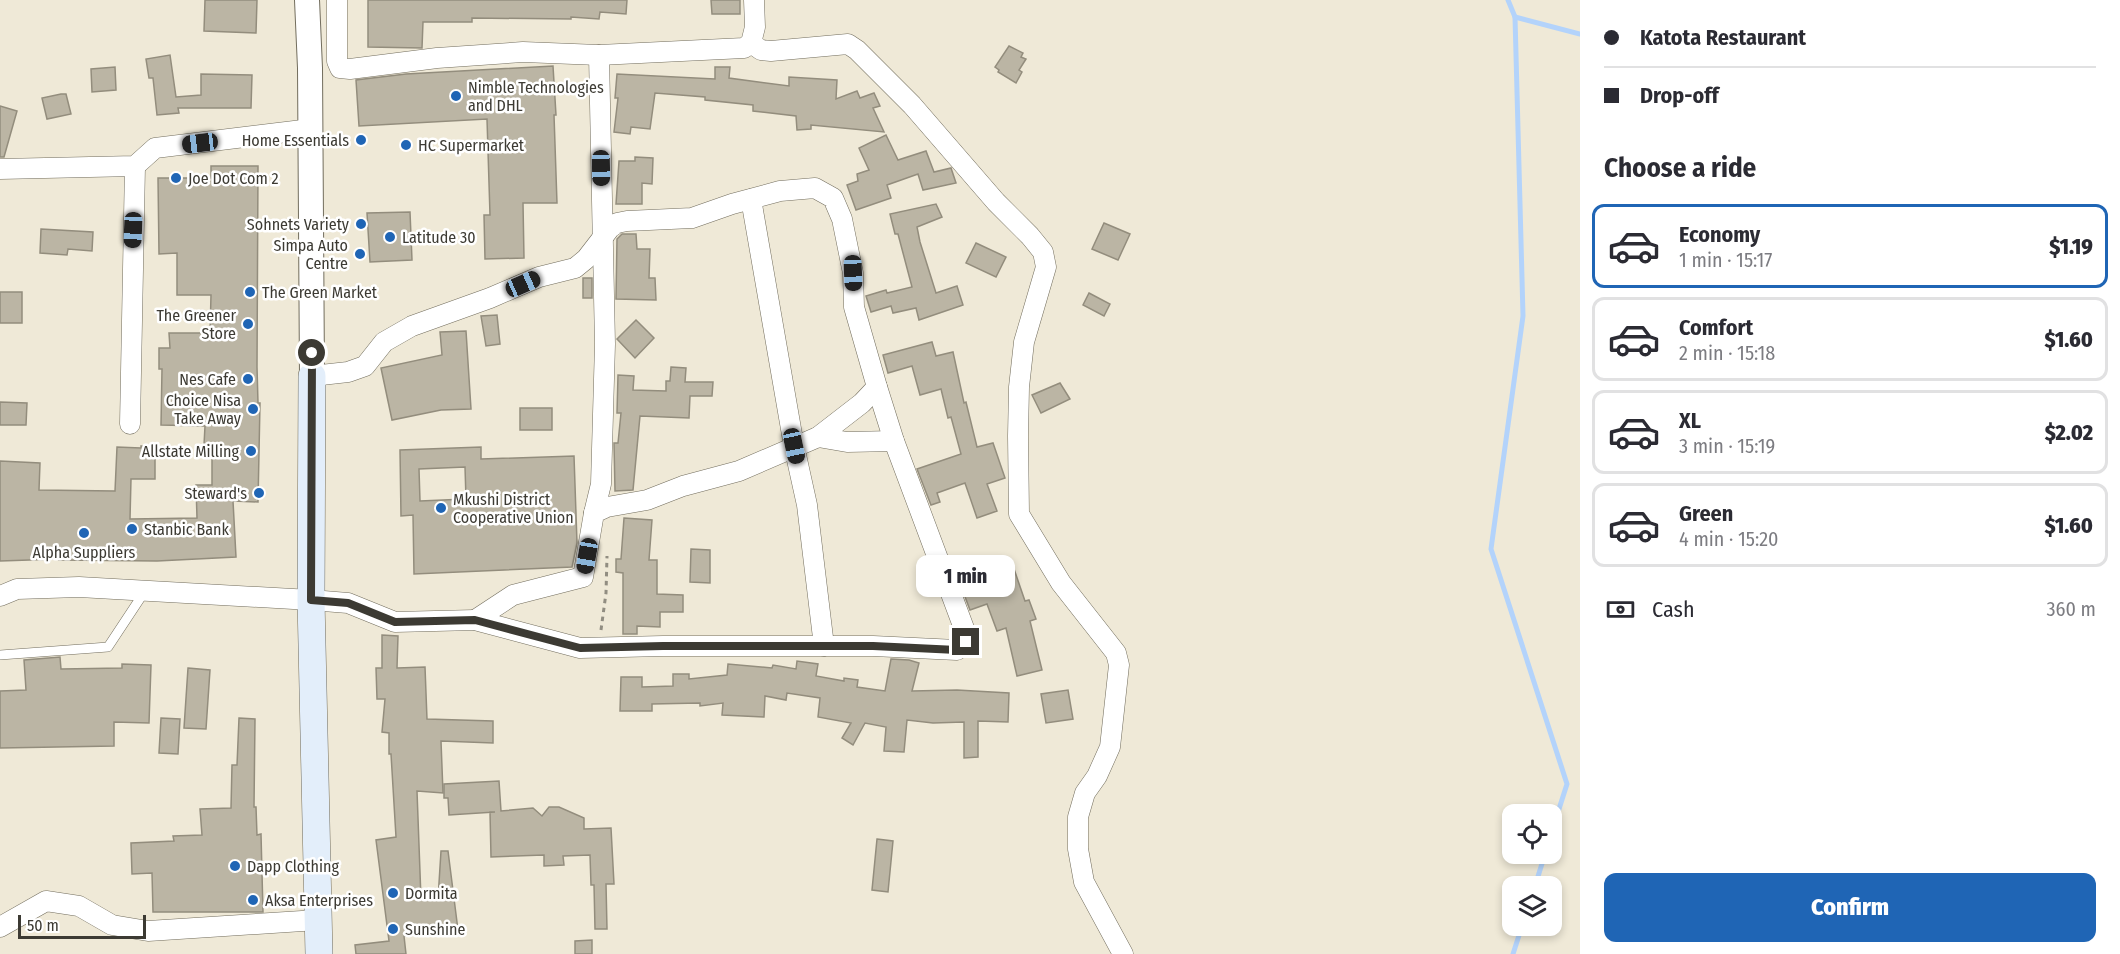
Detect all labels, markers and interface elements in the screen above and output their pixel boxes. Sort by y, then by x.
text: Katota Restaurant [1640,24,1806,51]
place label: Nimble Technologies and DHL [468,78,604,115]
text: Drop-off [1640,82,1719,109]
marker: Nimble Technologies and DHL [449,89,463,103]
place label: Home Essentials [242,131,349,150]
car [181,132,219,154]
marker: Home Essentials [354,133,368,147]
place label: HC Supermarket [418,136,525,155]
marker: HC Supermarket [399,138,413,152]
car [592,150,610,186]
text: Choose a ride [1604,152,1756,184]
place label: Joe Dot Com 2 [188,169,279,188]
marker: Joe Dot Com 2 [169,171,183,185]
car [123,212,143,248]
place label: Sohnets Variety [247,215,350,234]
marker: Sohnets Variety [354,217,368,231]
icon: car [1607,219,1661,273]
text: Economy [1679,221,1760,248]
place label: Latitude 30 [402,228,475,247]
marker: Latitude 30 [383,230,397,244]
text: $1.19 [2049,233,2093,260]
place label: Simpa Auto Centre [274,236,348,273]
marker: Simpa Auto Centre [353,247,367,261]
text: 1 min · 15:17 [1679,248,1772,272]
car [843,255,863,291]
car [503,268,543,300]
place label: The Green Market [262,283,378,302]
marker: The Green Market [243,285,257,299]
place label: The Greener Store [156,306,236,343]
icon: car [1607,312,1661,366]
text: Comfort [1679,314,1753,341]
marker: The Greener Store [241,317,255,331]
text: $1.60 [2044,326,2093,353]
route start [298,339,325,366]
text: 2 min · 15:18 [1679,341,1775,365]
place label: Nes Cafe [179,370,236,389]
marker: Nes Cafe [241,372,255,386]
place label: Choice Nisa Take Away [166,391,242,428]
marker: Choice Nisa Take Away [246,402,260,416]
icon: car [1607,405,1661,459]
text: XL [1679,407,1701,434]
text: $2.02 [2045,419,2093,446]
car [781,427,807,465]
text: 3 min · 15:19 [1679,434,1775,458]
place label: Allstate Milling [142,442,239,461]
marker: Allstate Milling [244,444,258,458]
place label: Steward's [184,484,247,503]
marker: Steward's [252,486,266,500]
place label: Mkushi District Cooperative Union [453,490,574,527]
icon: car [1607,498,1661,552]
text: Green [1679,500,1733,527]
marker: Mkushi District Cooperative Union [434,501,448,515]
text: $1.60 [2044,512,2093,539]
place label: Stanbic Bank [144,520,230,539]
marker: Stanbic Bank [125,522,139,536]
marker: Alpha Suppliers [77,526,91,540]
text: 4 min · 15:20 [1679,527,1778,551]
car [575,537,599,575]
place label: Alpha Suppliers [33,543,136,562]
callout: 1 min [916,555,1016,597]
text: 1 min [944,564,987,588]
icon: cash [1604,593,1637,626]
text: Cash [1652,596,1695,623]
text: 360 m [2047,597,2096,621]
route end [952,628,979,655]
map controls [1502,804,1562,936]
button: locate [1502,804,1562,864]
place label: Dapp Clothing [247,857,339,876]
marker: Dapp Clothing [228,859,242,873]
button: Confirm [1604,873,2096,942]
button: layers [1502,876,1562,936]
place label: Dormita [405,884,458,903]
marker: Dormita [386,886,400,900]
place label: Aksa Enterprises [265,891,373,910]
marker: Aksa Enterprises [246,893,260,907]
scale bar [18,912,146,940]
text: 50 m [27,916,59,935]
place label: Sunshine [405,920,465,939]
marker: Sunshine [386,922,400,936]

